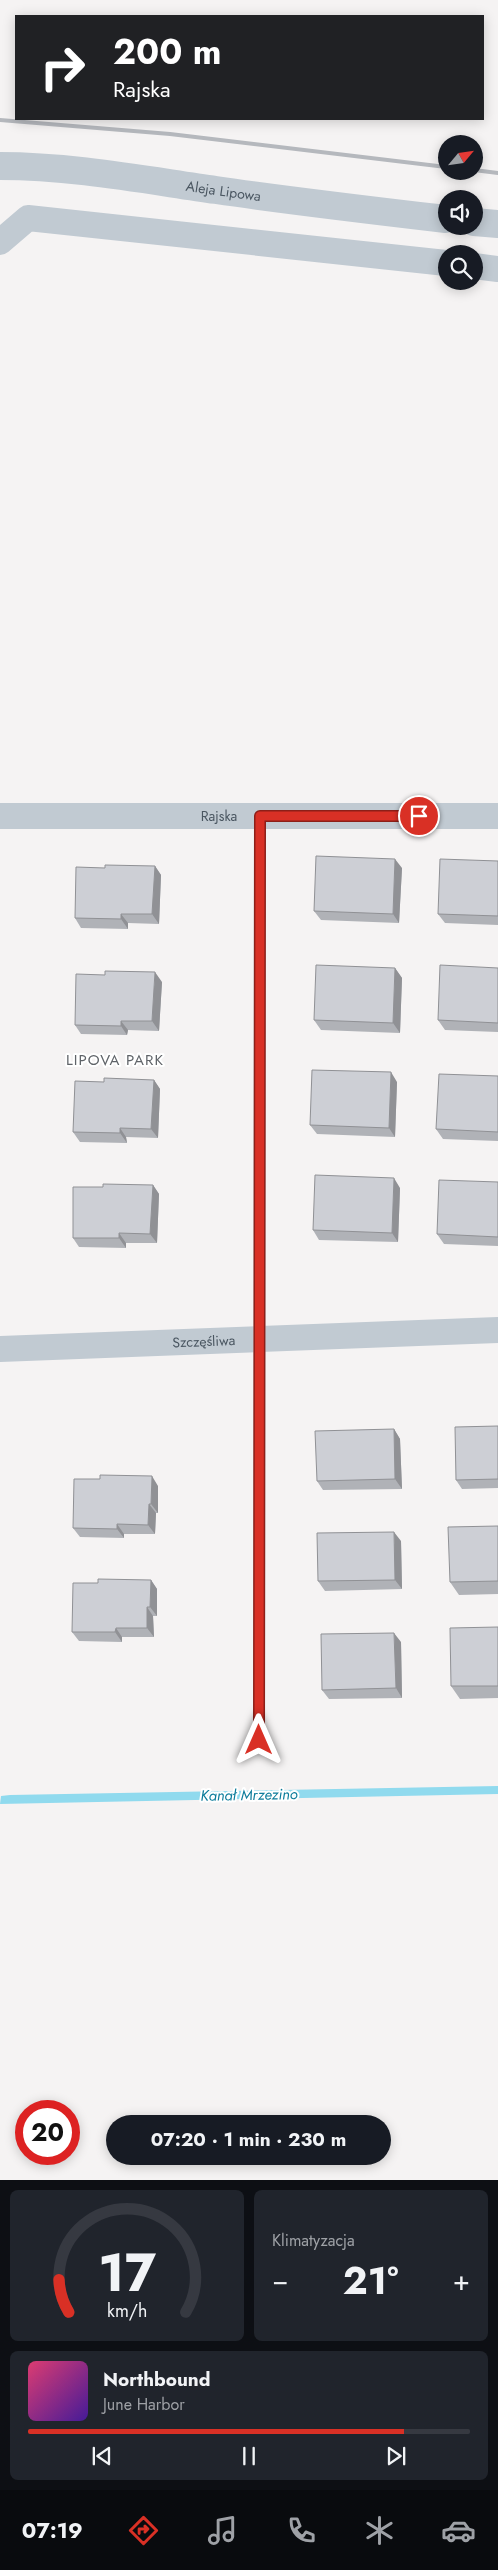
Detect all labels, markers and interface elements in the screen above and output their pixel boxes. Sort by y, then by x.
text: 200 m [113,27,222,77]
icon: right [30,35,95,100]
text: Rajska [113,73,171,105]
north arrow [438,135,482,180]
map controls [438,135,483,290]
street label: Aleja Lipowa [185,176,262,206]
button: sound [438,190,483,235]
button: search [438,245,483,290]
pin [398,795,440,837]
icon: arrive [405,802,433,830]
street label: Rajska [201,806,237,826]
district label: LIPOVA PARK [66,1049,164,1071]
street label: Szczęśliwa [172,1330,236,1352]
position arrow [232,1713,284,1765]
water label: Kanał Mrzezino [200,1783,298,1807]
speed limit sign: 20 [15,2100,80,2165]
text: 07:20 · 1 min · 230 m [151,2126,346,2153]
text: Klimatyzacja [272,2229,355,2252]
text: 17 [98,2235,157,2311]
text: 21° [343,2253,398,2308]
text: − [272,2260,289,2301]
text: + [453,2260,470,2301]
text: km/h [107,2298,147,2324]
text: Northbound [103,2366,210,2393]
text: June Harbor [103,2393,185,2416]
icon: previous [88,2442,116,2470]
icon: pause [235,2442,263,2470]
icon: next [382,2442,410,2470]
icon: directions [126,2513,161,2548]
icon: music [205,2513,240,2548]
icon: phone [284,2513,319,2548]
icon: climate [362,2513,397,2548]
icon: car [441,2513,476,2548]
text: 07:19 [22,2514,83,2546]

